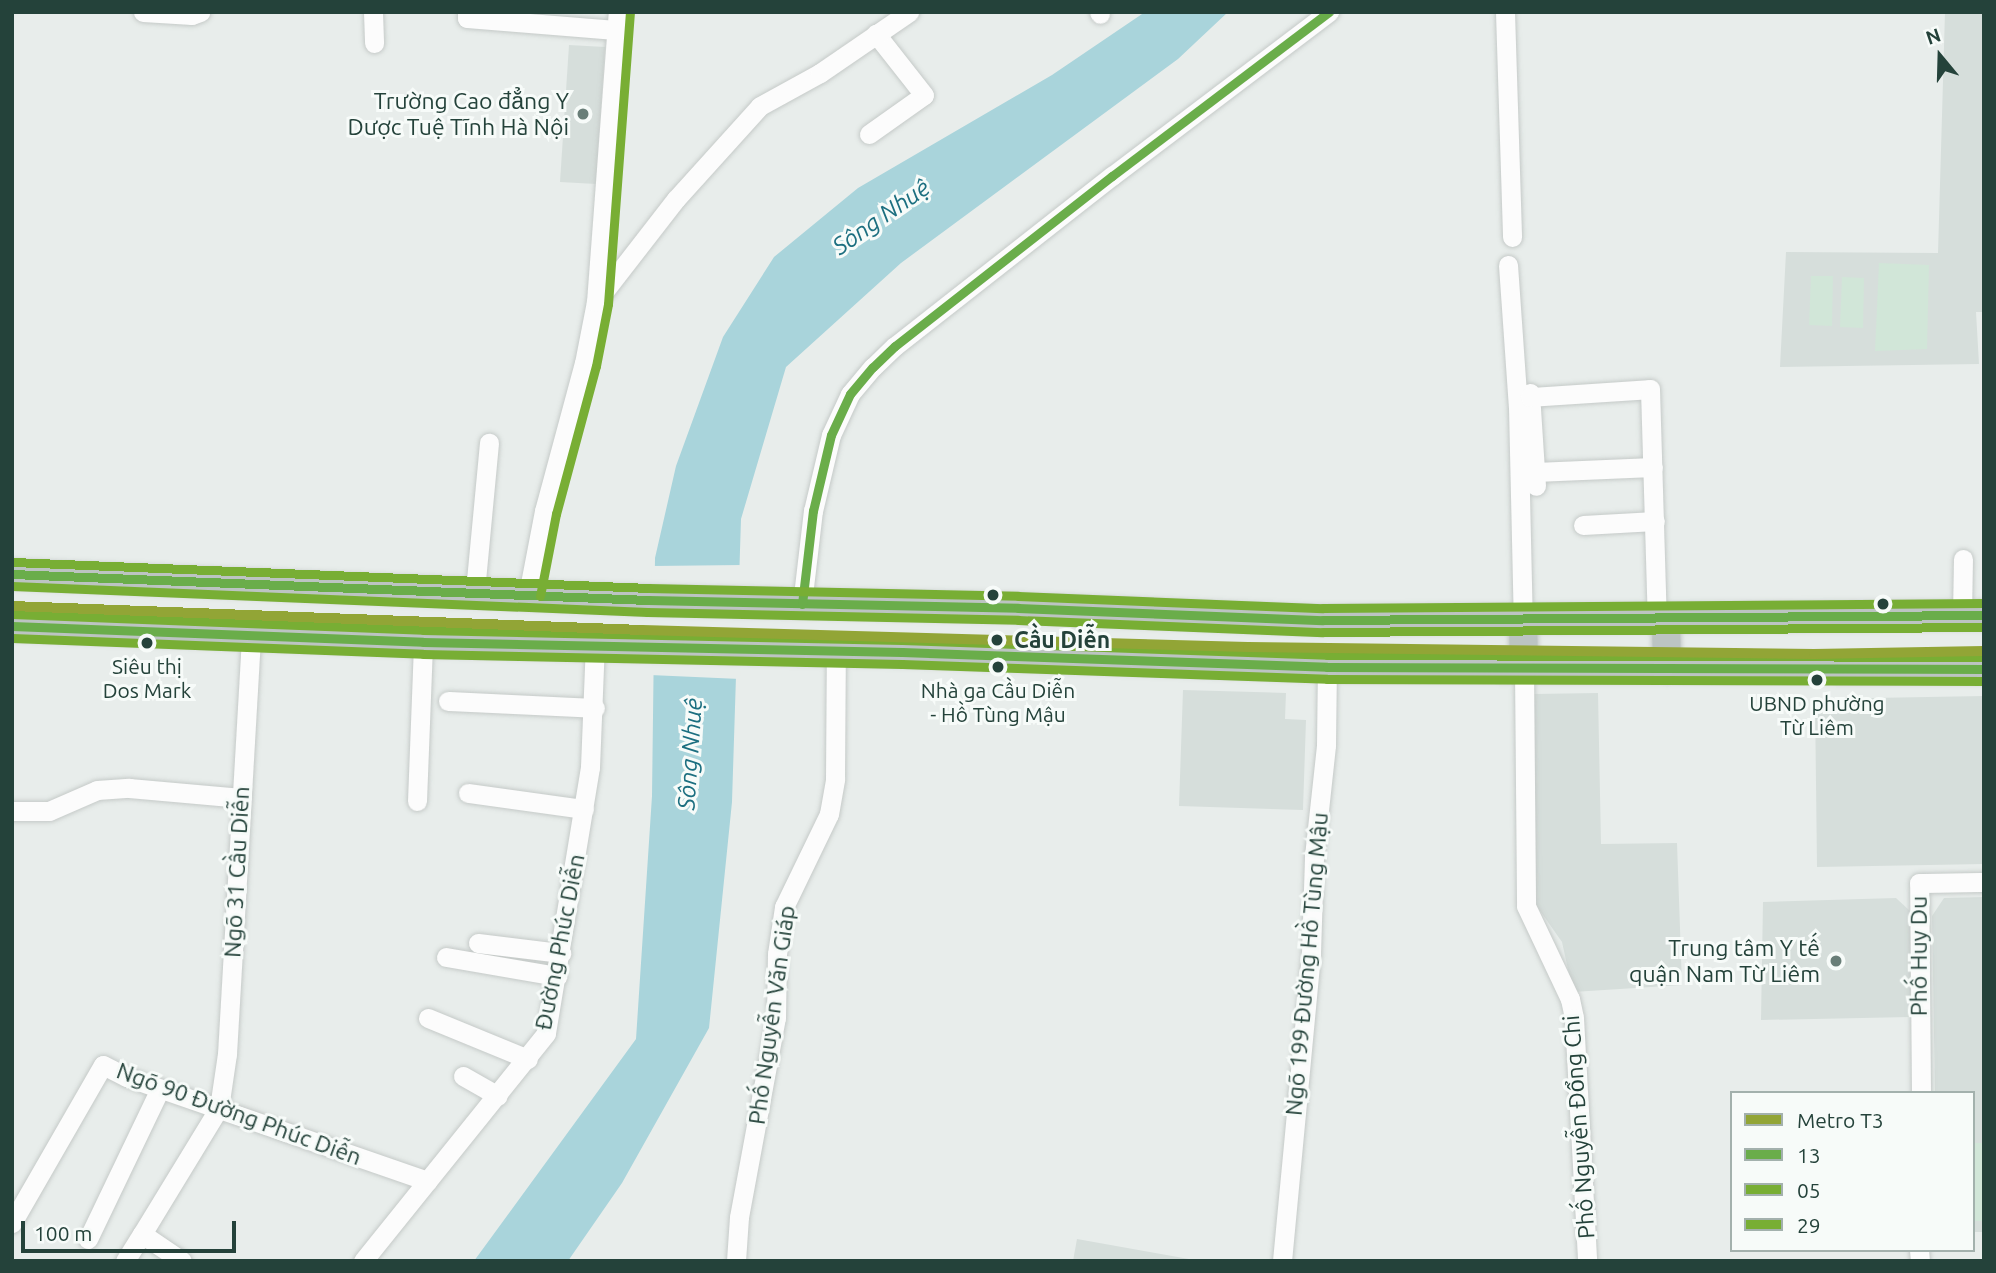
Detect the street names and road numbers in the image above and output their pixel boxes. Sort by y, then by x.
street label: Ngõ 31 Cầu Diễn [219,786,255,958]
street label: Ngõ 199 Đường Hồ Tùng Mậu [1280,811,1334,1117]
street label: Đường Phúc Diễn [529,852,591,1032]
street label: Phố Huy Du [1905,896,1933,1016]
street label: Phố Nguyễn Văn Giáp [743,904,801,1126]
street label: Phố Nguyễn Đổng Chi [1557,1014,1601,1240]
street label: Ngõ 90 Đường Phúc Diễn [113,1057,365,1171]

